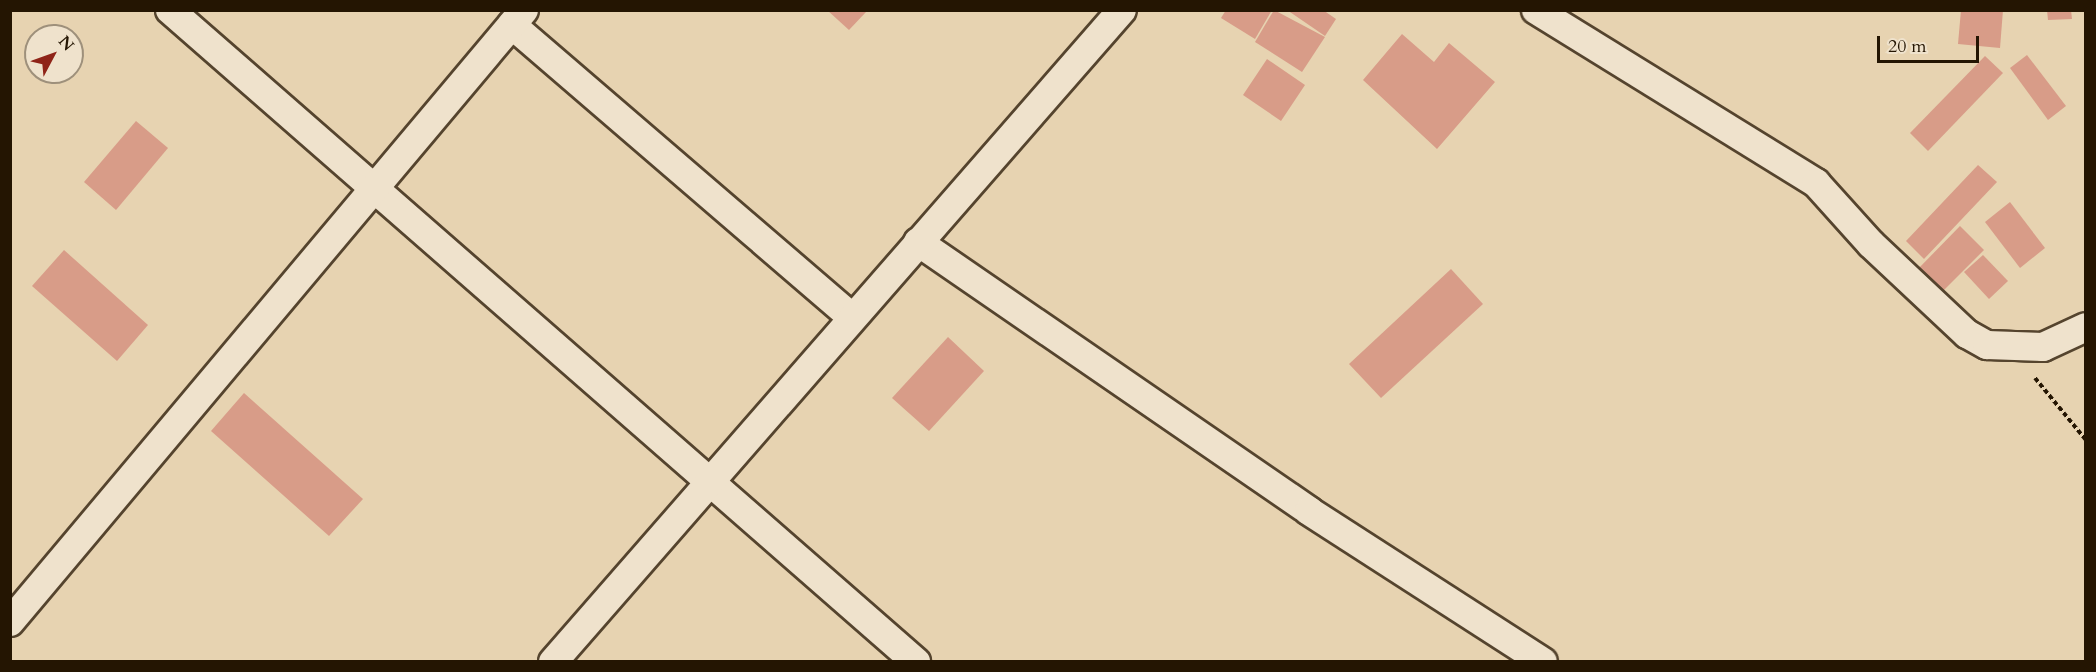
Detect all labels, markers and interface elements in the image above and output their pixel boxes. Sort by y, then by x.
north arrow [24,24,84,84]
scale bar [1880,24,1982,62]
text: N [53,31,79,56]
text: 20 m [1888,34,1927,59]

